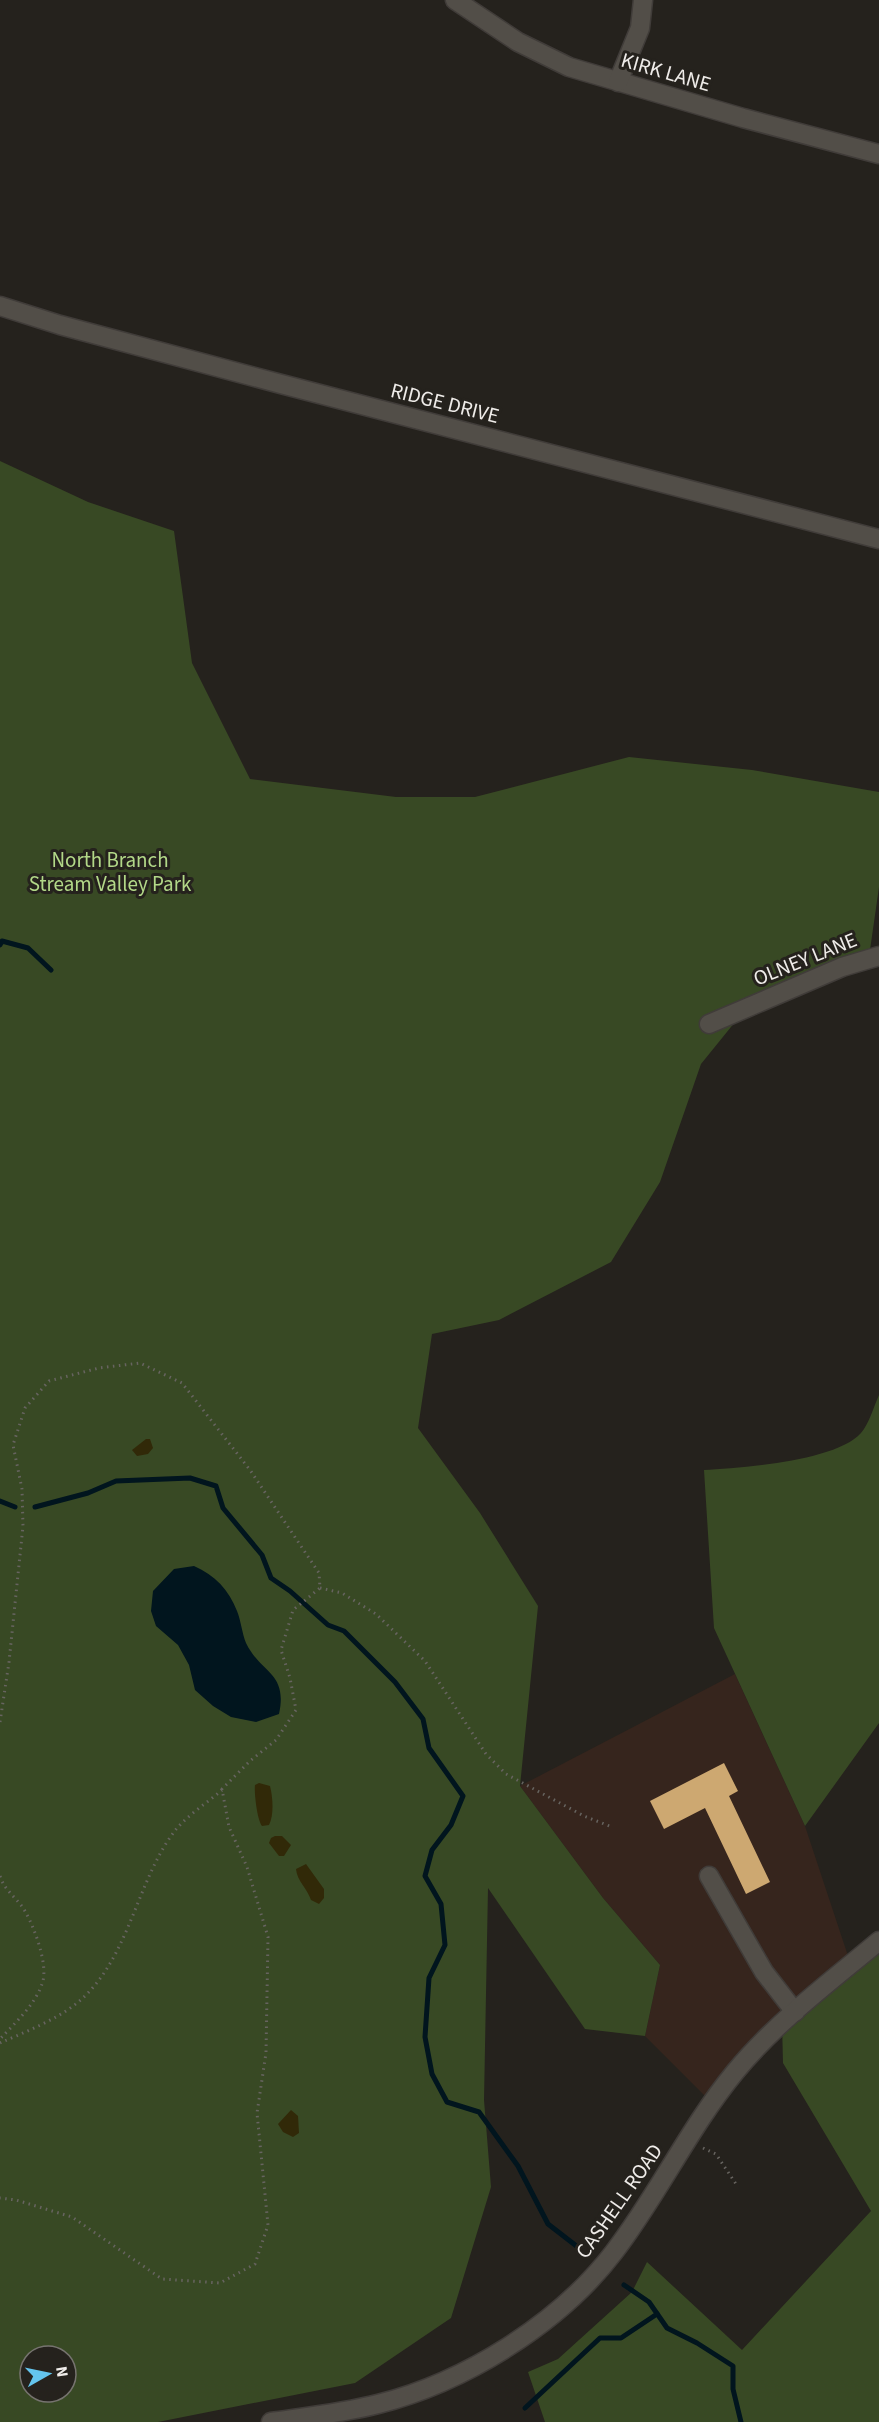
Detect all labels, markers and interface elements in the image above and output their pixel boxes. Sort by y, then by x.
street label: KIRK LANE [617,45,715,99]
street label: RIDGE DRIVE [388,375,502,431]
park label: North Branch Stream Valley Park [29,845,192,899]
street label: OLNEY LANE [749,925,861,993]
street label: CASHELL ROAD [568,2138,670,2264]
north arrow [18,2344,78,2404]
text: N [50,2365,74,2379]

